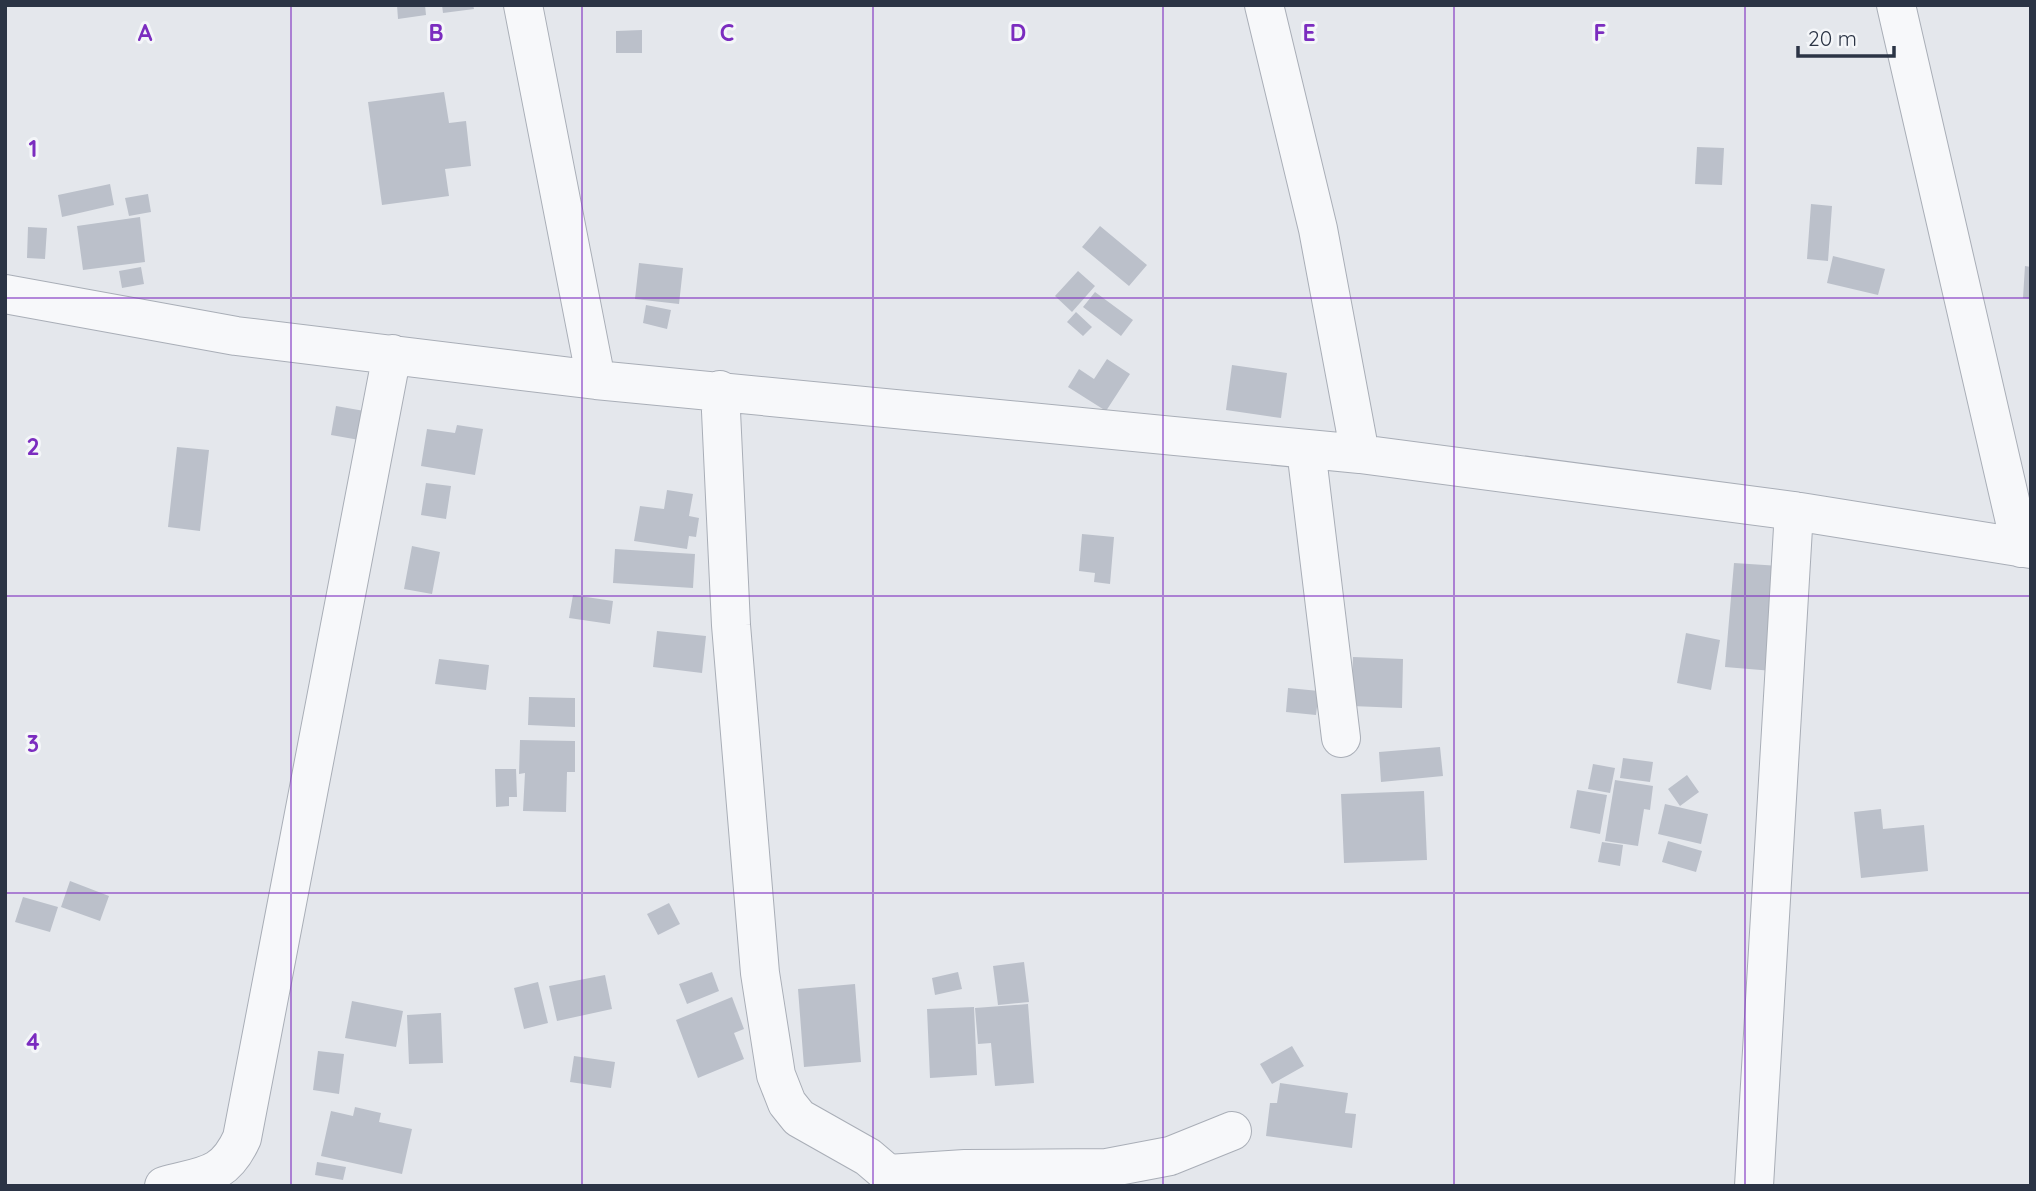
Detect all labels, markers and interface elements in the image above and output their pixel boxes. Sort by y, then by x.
scale bar [1798,14,1894,58]
text: A [138,18,153,47]
text: B [428,18,444,47]
text: C [720,18,734,47]
text: D [1010,18,1026,47]
text: E [1302,18,1316,47]
text: F [1594,18,1606,47]
text: 20 m [1808,25,1857,51]
text: 1 [29,134,37,163]
text: 2 [26,432,40,461]
text: 3 [27,729,39,758]
text: 4 [26,1027,40,1056]

